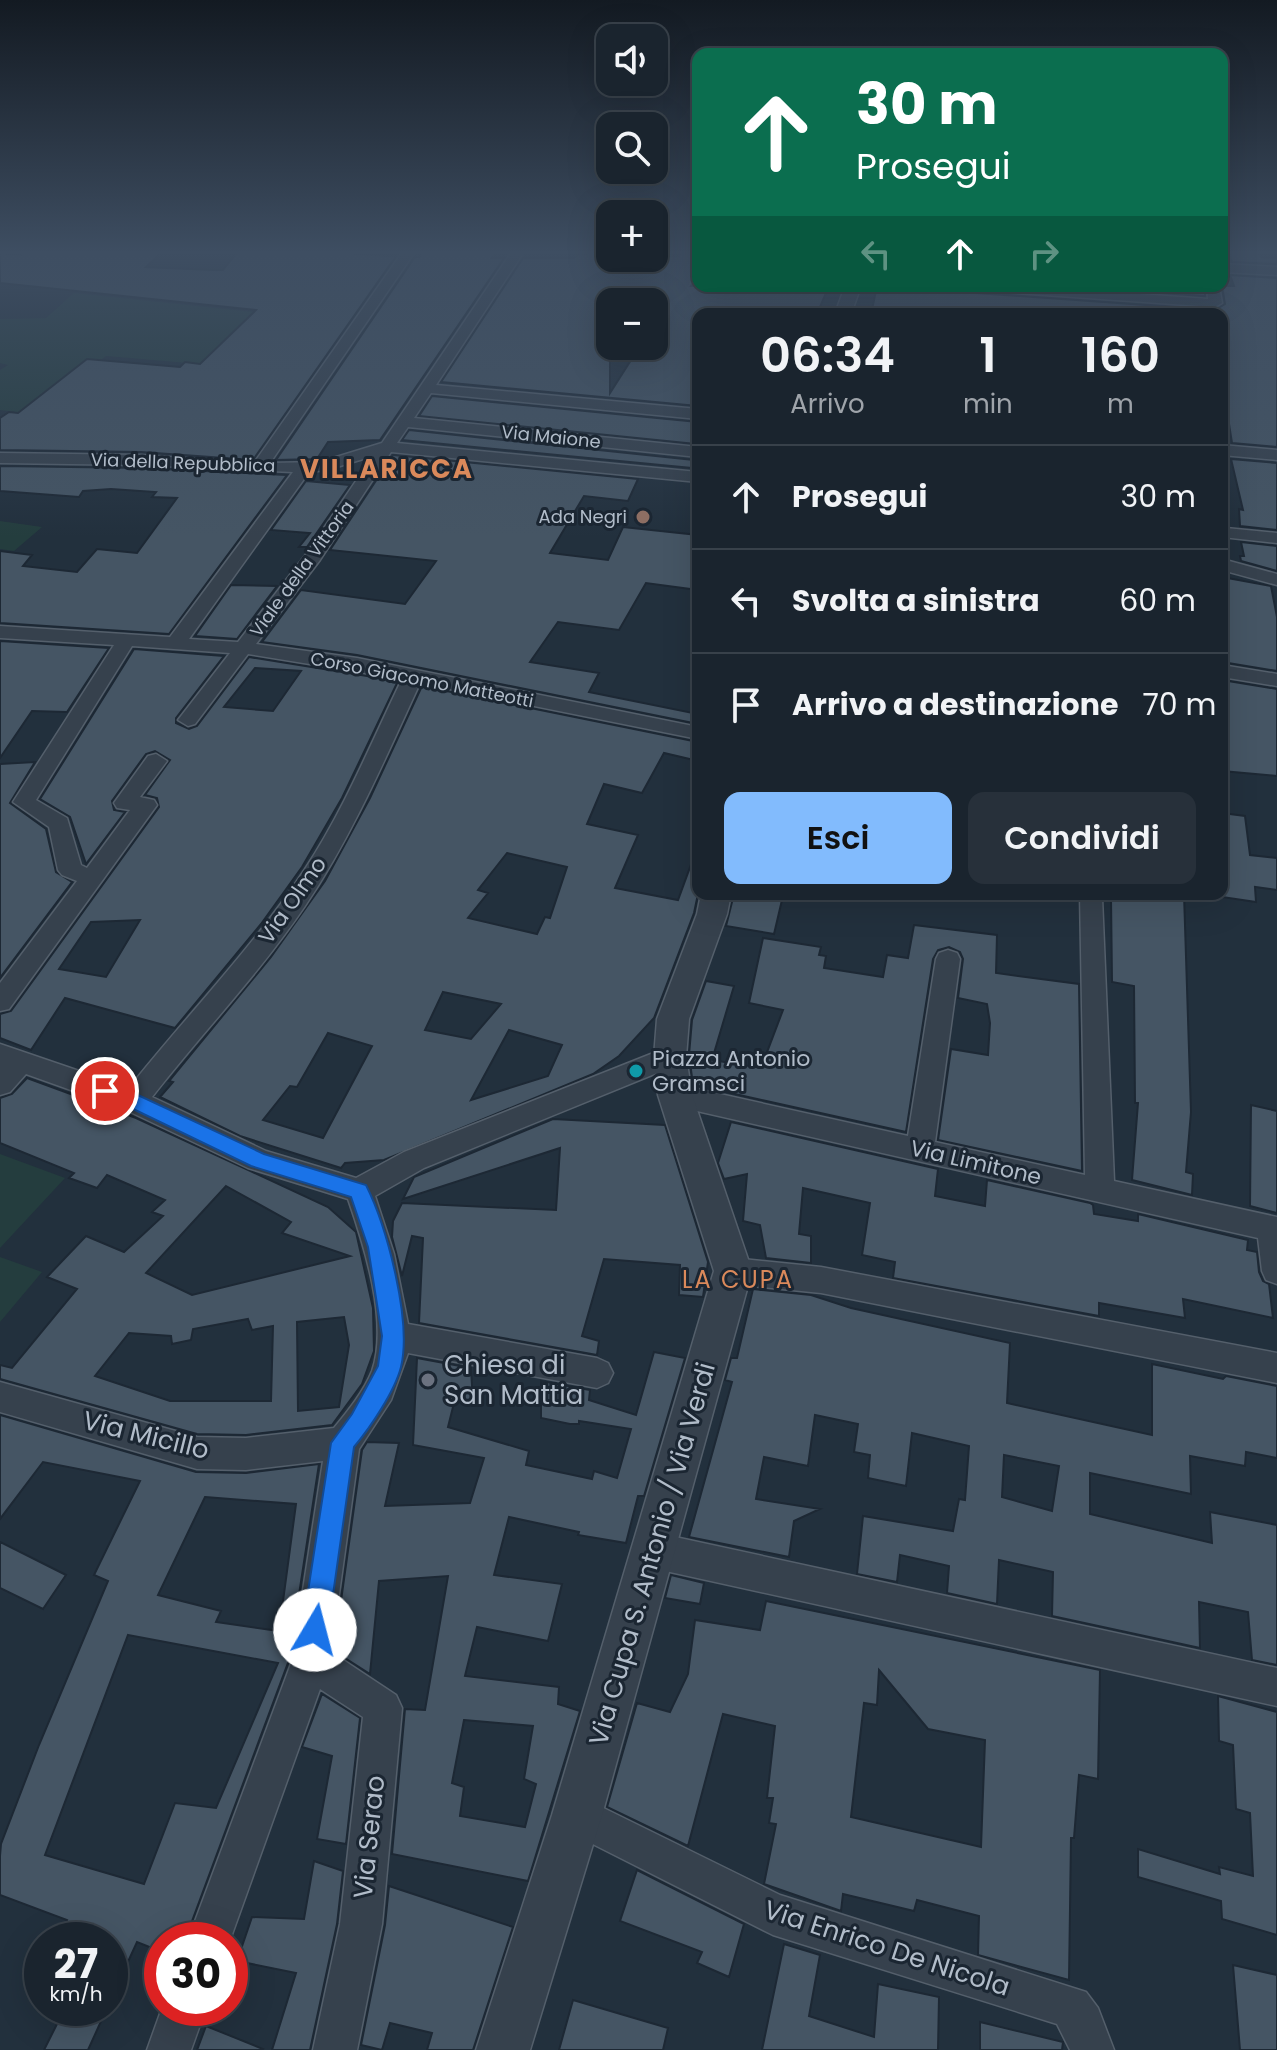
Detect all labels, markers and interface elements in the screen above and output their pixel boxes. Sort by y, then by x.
map controls [596,24,668,360]
button: sound [596,24,668,96]
text: 30 m [856,65,998,144]
icon: ahead [724,80,828,184]
button: search [596,112,668,184]
text: Prosegui [856,141,1011,192]
button: + [596,200,668,272]
icon: left [854,232,898,276]
icon: ahead [938,232,982,276]
icon: right [1022,232,1066,276]
button: − [596,288,668,360]
text: 06:34 [760,322,895,389]
text: 1 [979,322,997,389]
text: 160 [1081,322,1160,389]
text: Arrivo [790,386,865,422]
text: min [963,386,1013,422]
text: m [1107,386,1134,422]
street label: Via Maione [500,419,602,454]
street label: Via della Repubblica [90,447,276,478]
district label: VILLARICCA [300,451,474,487]
icon: ahead [724,475,768,519]
text: Prosegui [792,475,927,518]
text: 30 m [1121,475,1196,518]
street label: Viale della Vittoria [244,495,360,642]
place label: Ada Negri [539,504,627,529]
marker: Ada Negri [634,508,652,526]
icon: left [724,579,768,623]
text: Svolta a sinistra [792,579,1040,622]
text: 60 m [1119,579,1196,622]
street label: Corso Giacomo Matteotti [308,646,536,713]
icon: arrive [724,683,768,727]
text: Arrivo a destinazione [792,683,1118,726]
text: 70 m [1142,683,1217,726]
button: Esci [724,792,952,884]
button: Condividi [968,792,1196,884]
street label: Via Olmo [251,850,334,950]
place label: Piazza Antonio Gramsci [652,1043,810,1099]
pin [71,1057,139,1125]
marker: Piazza Antonio Gramsci [627,1062,645,1080]
icon: arrive [83,1069,127,1113]
street label: Via Limitone [907,1132,1045,1193]
district label: LA CUPA [682,1263,794,1296]
place label: Chiesa di San Mattia [444,1347,583,1413]
street label: Via Cupa S. Antonio / Via Verdi [580,1358,724,1750]
marker: Chiesa di San Mattia [419,1371,437,1389]
street label: Via Micillo [79,1402,213,1468]
position arrow [273,1588,357,1672]
street label: Via Serao [345,1774,393,1900]
street label: Via Enrico De Nicola [759,1891,1015,2005]
speed limit sign: 30 [144,1922,248,2026]
text: 27 [54,1936,98,1992]
text: km/h [49,1980,103,2008]

